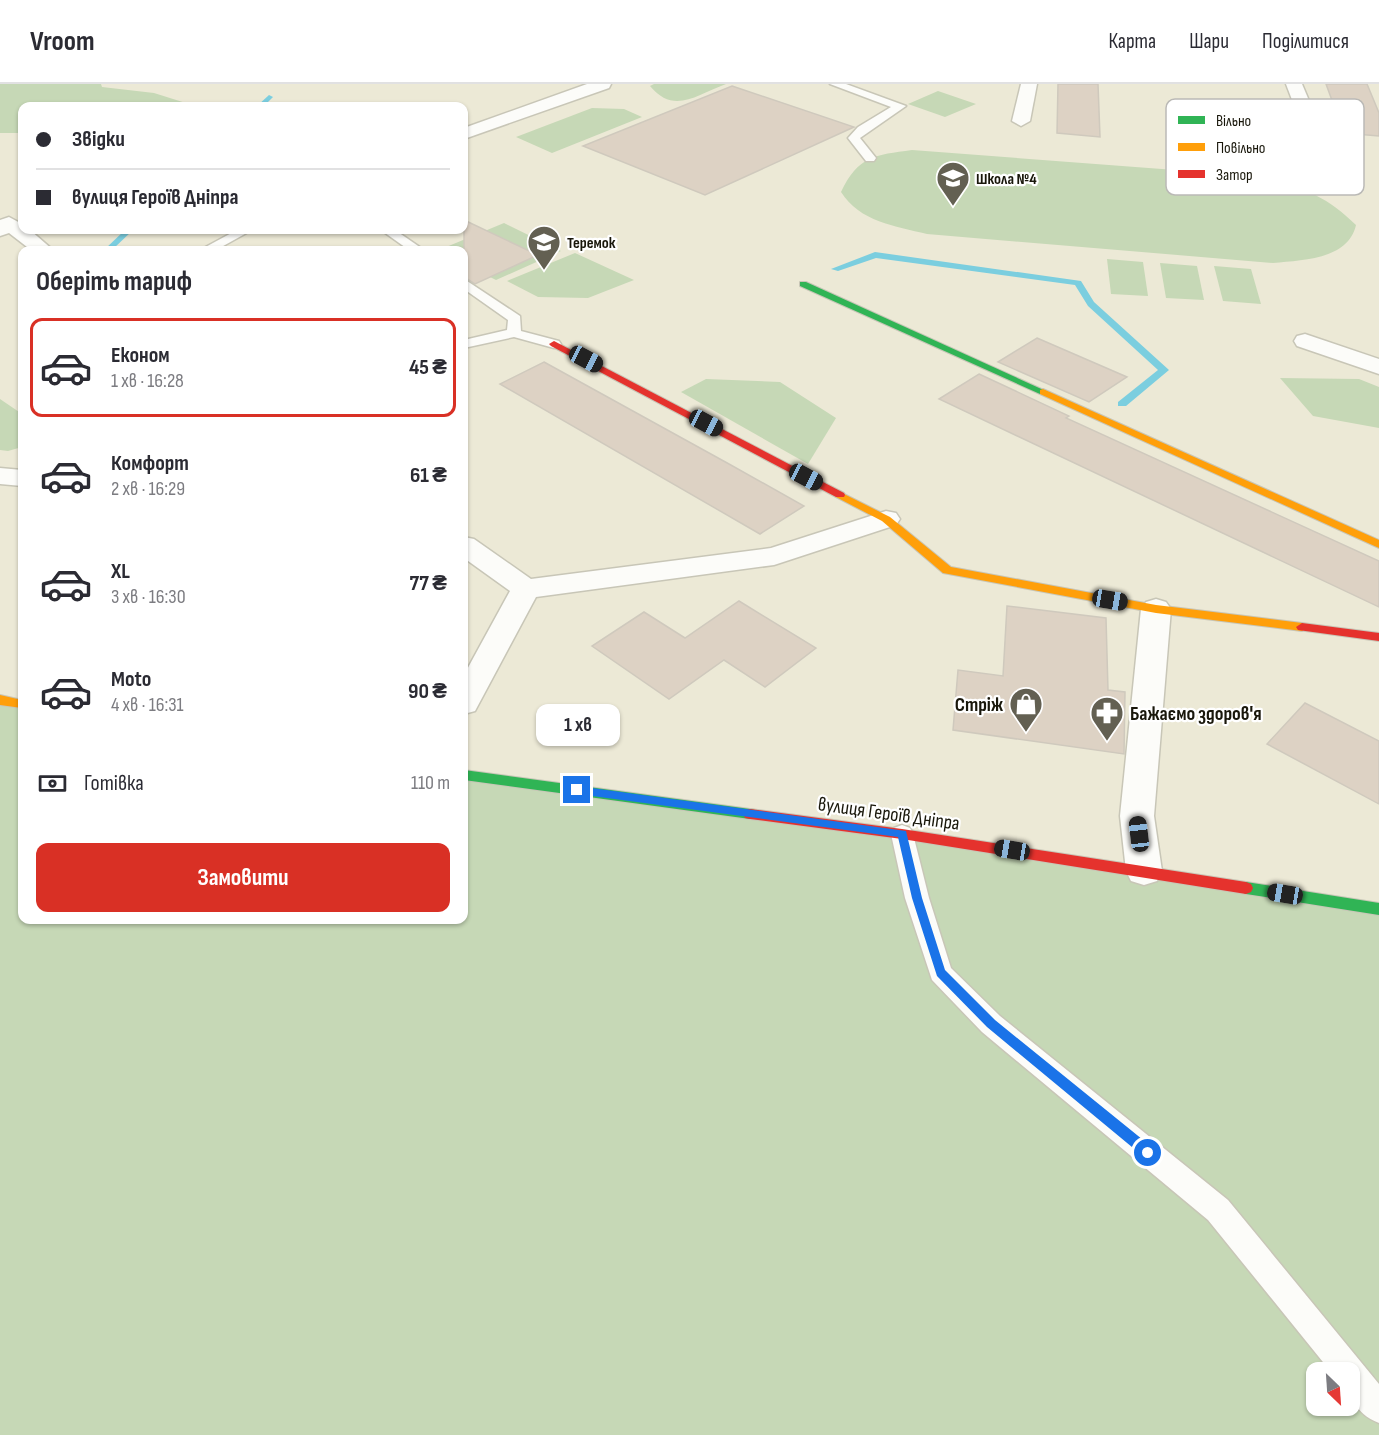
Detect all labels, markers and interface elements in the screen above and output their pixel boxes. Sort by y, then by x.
text: Vroom [30,25,94,58]
text: Карта [1108,29,1156,54]
text: Шари [1189,29,1229,54]
text: Поділитися [1262,29,1349,54]
legend [1166,99,1364,195]
text: Вільно [1216,112,1251,131]
text: Звідки [72,126,125,153]
text: Повільно [1216,139,1266,158]
school or university icon: Школа №4 [935,160,971,207]
text: Затор [1216,166,1253,185]
place label: Школа №4 [976,170,1037,189]
text: вулиця Героїв Дніпра [72,184,238,211]
school or university icon: Теремок [526,224,562,271]
place label: Теремок [567,234,616,253]
text: Оберіть тариф [36,266,192,298]
icon: car [39,341,93,395]
text: Економ [111,342,170,369]
car [566,343,606,375]
text: 45 ₴ [409,354,447,381]
text: 1 хв · 16:28 [111,369,184,393]
car [686,407,726,439]
icon: car [39,449,93,503]
text: Комфорт [111,450,189,477]
car [786,461,826,493]
text: 61 ₴ [410,462,447,489]
text: 2 хв · 16:29 [111,477,185,501]
icon: car [39,557,93,611]
text: XL [111,558,130,585]
text: 77 ₴ [410,570,447,597]
text: 3 хв · 16:30 [111,585,186,609]
car [1091,588,1129,612]
icon: car [39,665,93,719]
text: Moto [111,666,151,693]
text: 90 ₴ [408,678,447,705]
shop icon: Стріж [1008,686,1044,733]
text: 4 хв · 16:31 [111,693,184,717]
place label: Стріж [955,693,1004,717]
pharmacy icon: Бажаємо здоров'я [1089,695,1125,742]
place label: Бажаємо здоров'я [1130,702,1262,726]
callout: 1 хв [535,703,619,745]
text: 1 хв [564,713,592,737]
icon: cash [36,767,69,800]
text: Готівка [84,770,144,797]
text: 110 m [411,771,450,795]
route end [563,776,590,803]
street label: вулиця Героїв Дніпра [817,792,961,836]
car [1128,815,1150,853]
car [993,838,1031,862]
button: Замовити [36,843,450,912]
car [1266,882,1304,906]
route start [1134,1139,1161,1166]
north arrow [1306,1362,1360,1416]
map controls [1306,1362,1360,1416]

